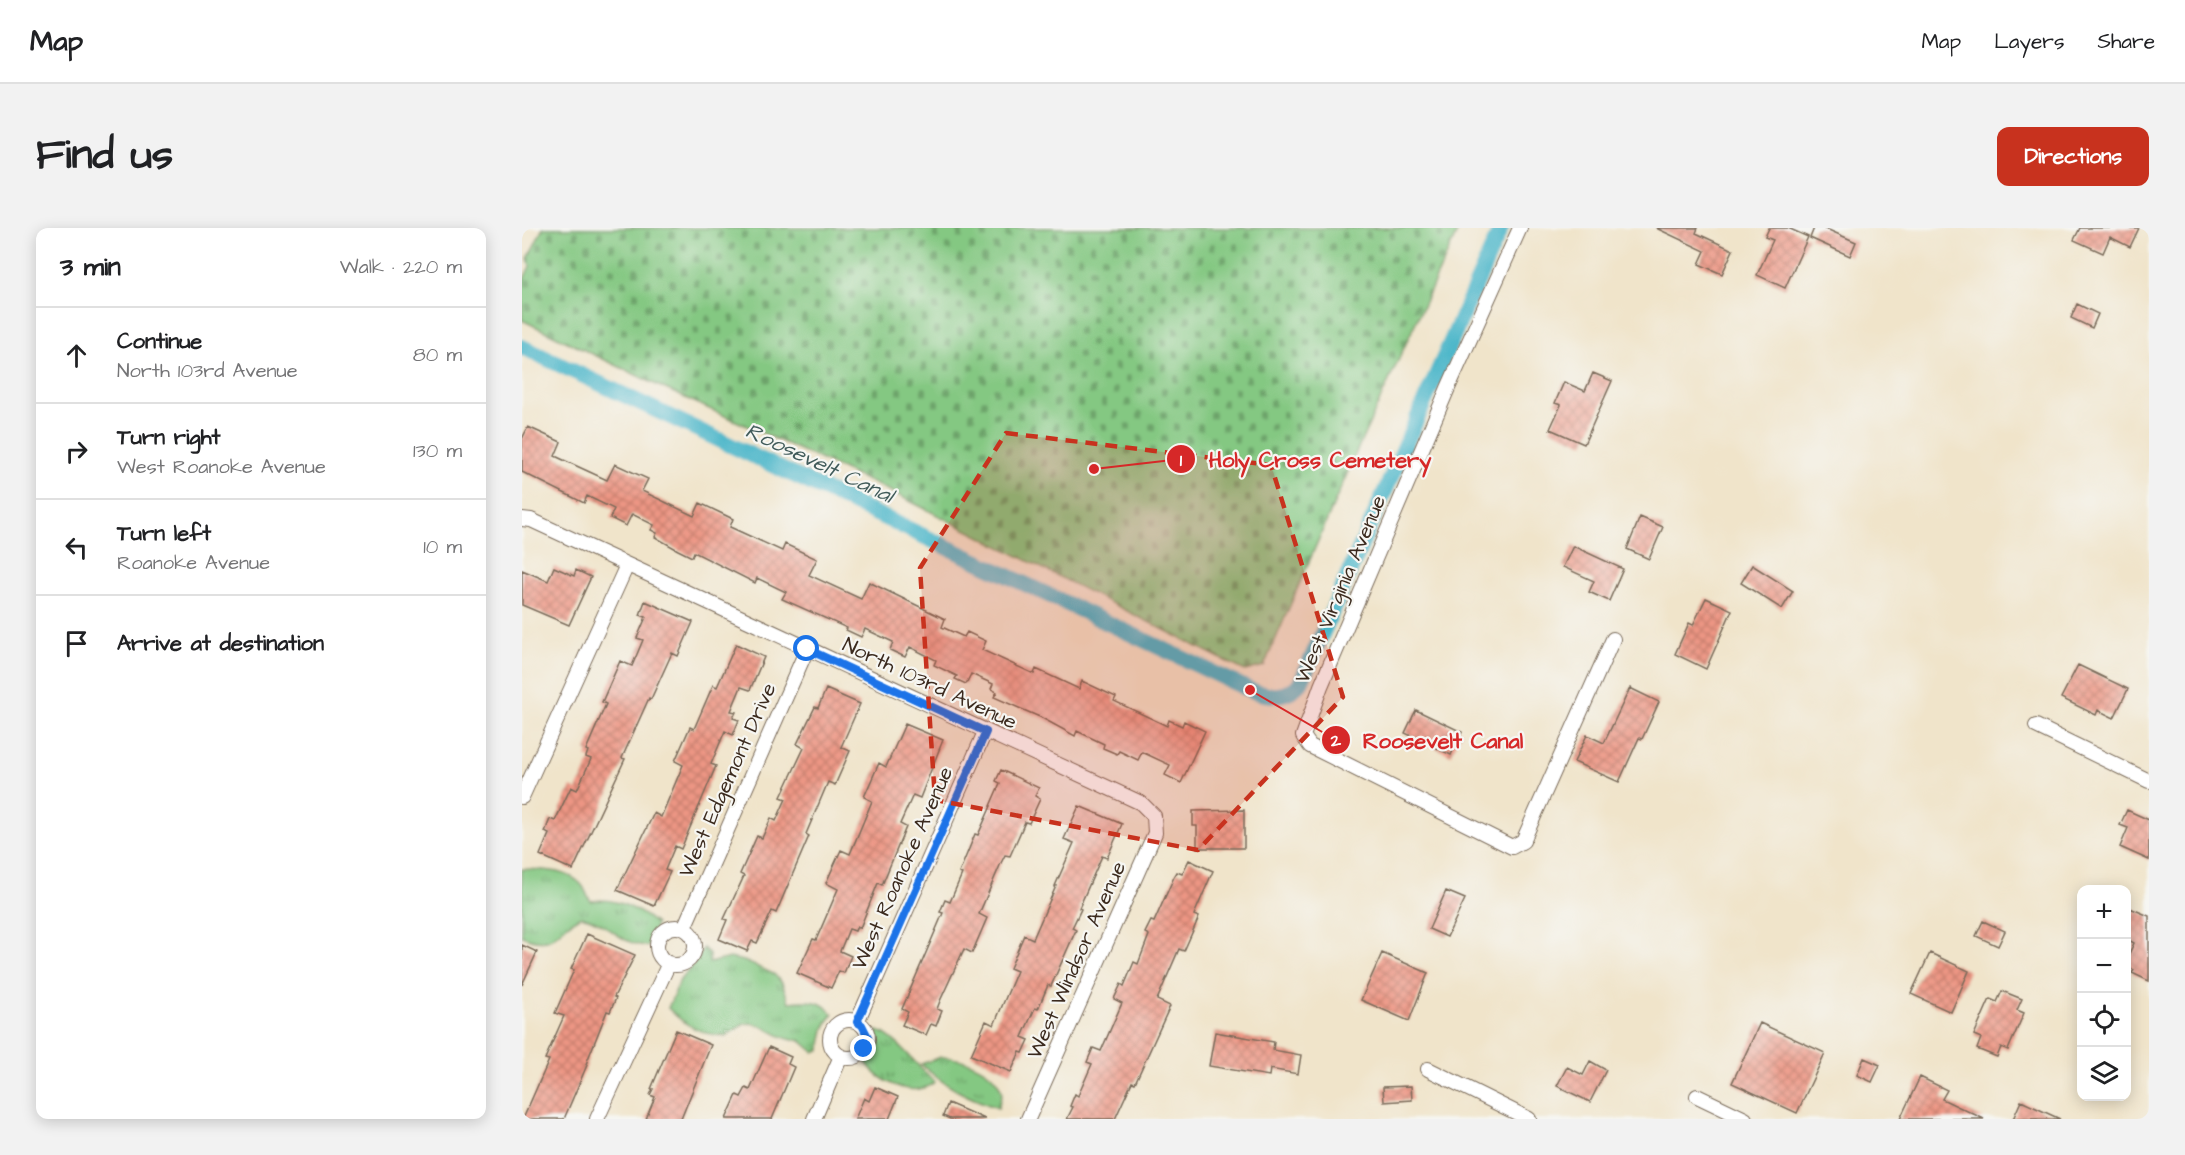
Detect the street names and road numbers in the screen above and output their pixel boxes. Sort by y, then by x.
street label: West Virginia Avenue [1288,491,1395,688]
street label: North 103rd Avenue [838,630,1022,737]
street label: West Edgemont Drive [671,678,785,883]
street label: West Roanoke Avenue [845,762,960,974]
street label: West Windsor Avenue [1020,857,1133,1064]

